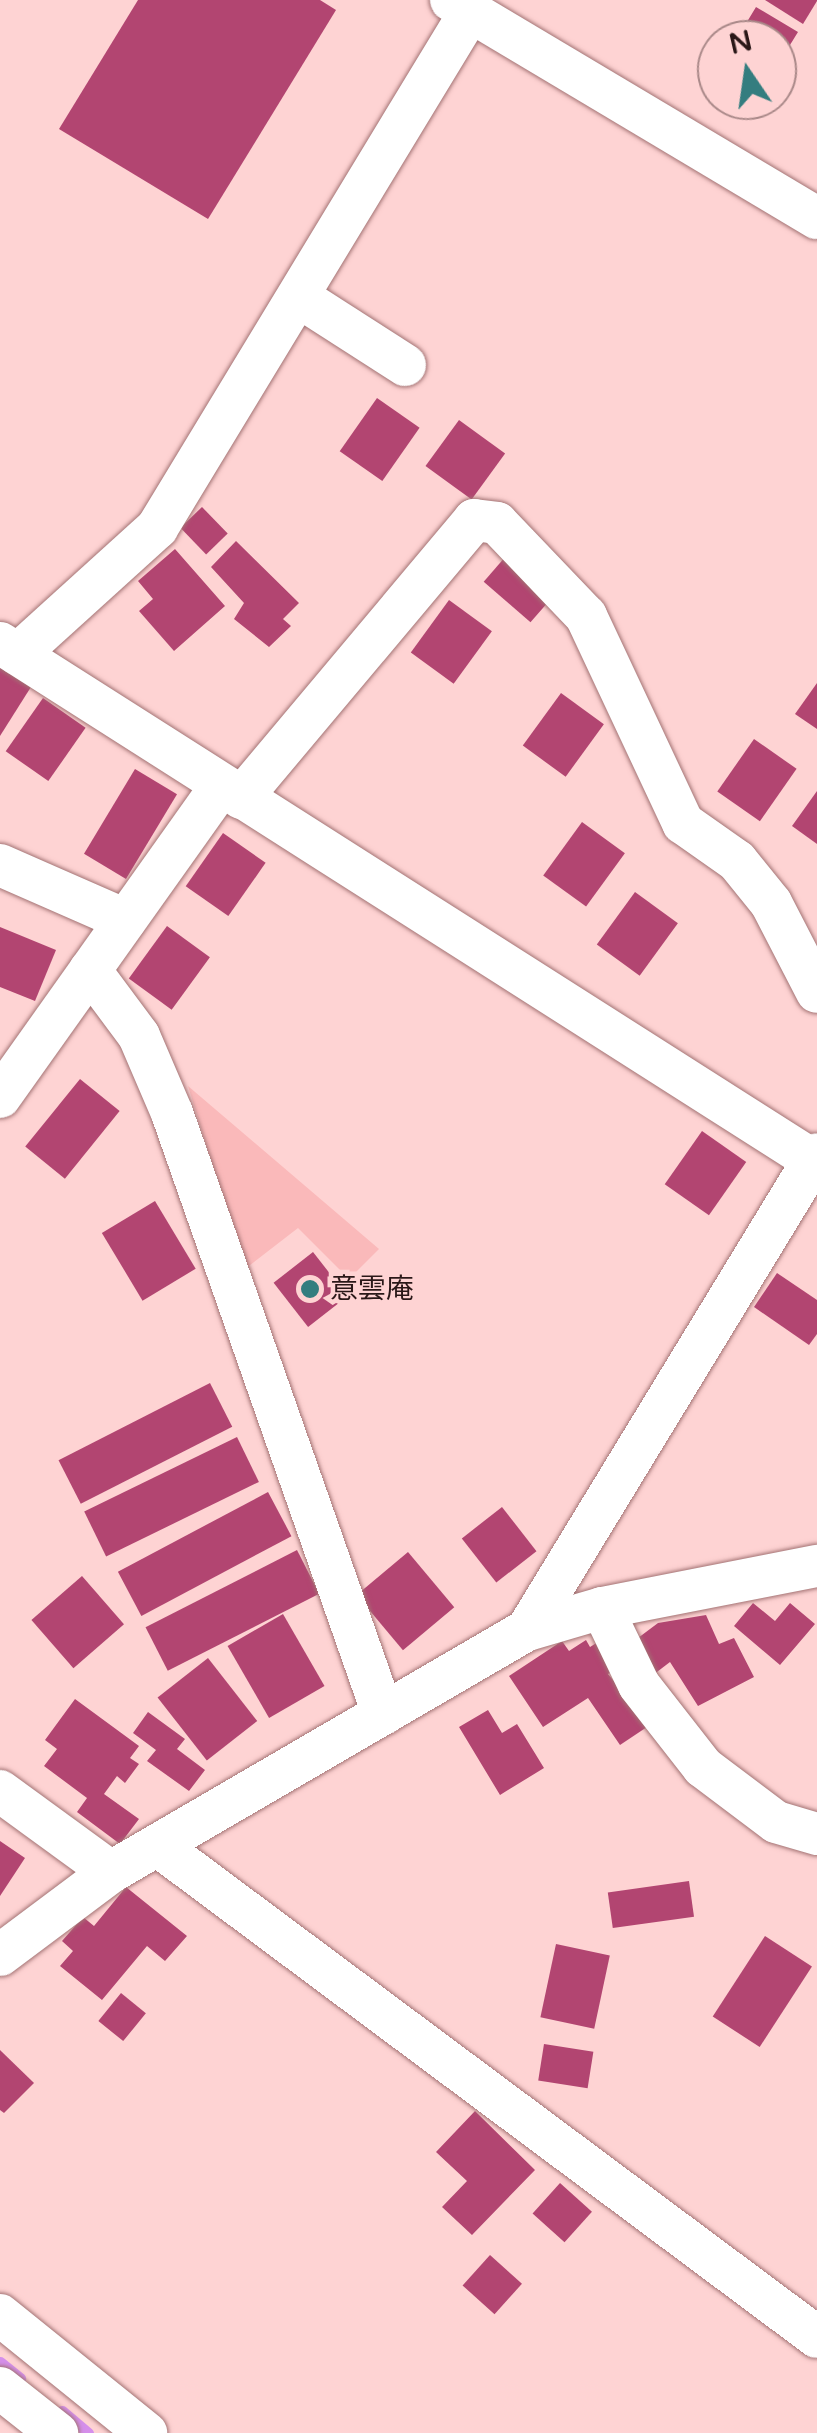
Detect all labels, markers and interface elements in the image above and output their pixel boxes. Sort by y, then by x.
north arrow [697,20,797,120]
text: N [726,24,755,62]
place label: 意雲庵 [330,1272,414,1306]
marker: 意雲庵 [299,1278,321,1300]

